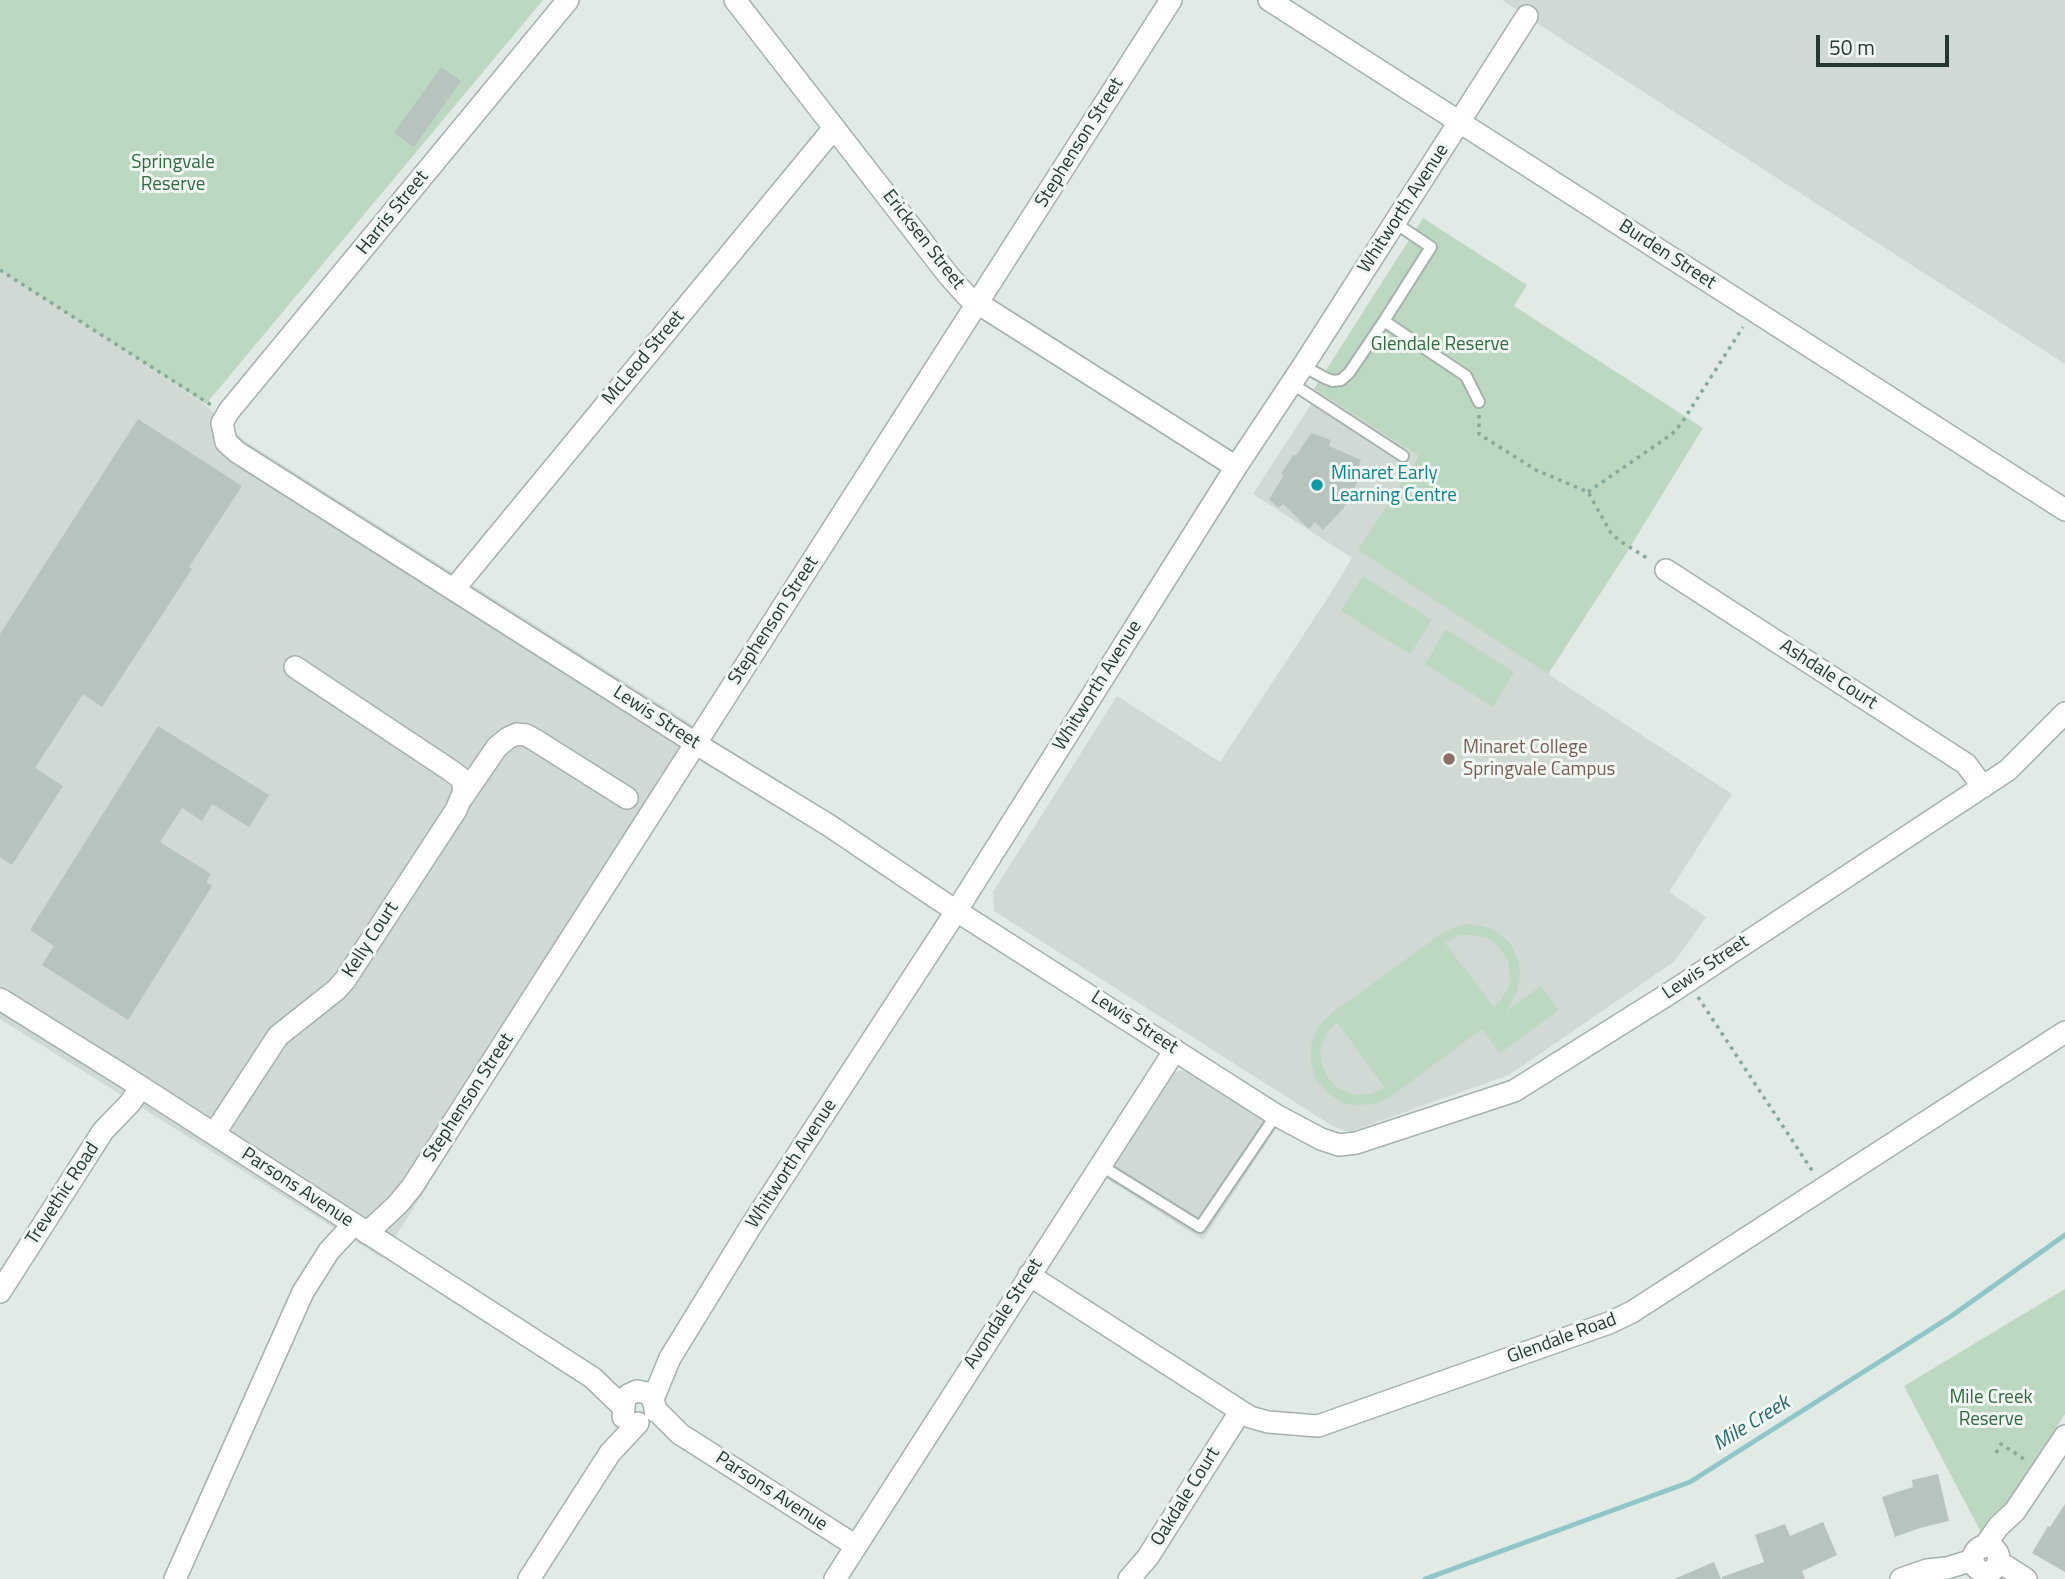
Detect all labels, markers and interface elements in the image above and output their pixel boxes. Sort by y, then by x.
scale bar [1820,21,1953,65]
text: 50 m [1829,31,1875,63]
street label: Stephenson Street [1031,74,1129,212]
street label: Whitworth Avenue [1354,140,1454,278]
park label: Springvale Reserve [131,152,215,196]
street label: Harris Street [352,166,434,260]
street label: Ericksen Street [877,186,969,294]
street label: Burden Street [1614,215,1720,295]
street label: McLeod Street [598,306,690,410]
park label: Glendale Reserve [1371,334,1509,356]
place label: Minaret Early Learning Centre [1331,463,1457,507]
marker: Minaret Early Learning Centre [1309,477,1325,493]
street label: Stephenson Street [724,552,824,690]
street label: Whitworth Avenue [1049,617,1147,755]
street label: Ashdale Court [1775,635,1881,715]
street label: Lewis Street [608,681,704,755]
place label: Minaret College Springvale Campus [1463,737,1615,781]
marker: Minaret College Springvale Campus [1441,751,1457,767]
street label: Kelly Court [338,898,404,982]
street label: Lewis Street [1659,931,1753,1005]
street label: Lewis Street [1086,986,1182,1060]
street label: Stephenson Street [419,1029,519,1167]
street label: Whitworth Avenue [742,1095,842,1233]
street label: Trevethic Road [21,1139,105,1249]
street label: Parsons Avenue [237,1143,357,1233]
street label: Avondale Street [960,1255,1048,1373]
street label: Glendale Road [1504,1309,1620,1369]
park label: Mile Creek Reserve [1949,1387,2033,1431]
water label: Mile Creek [1709,1391,1795,1457]
street label: Oakdale Court [1147,1443,1225,1551]
street label: Parsons Avenue [711,1447,831,1537]

